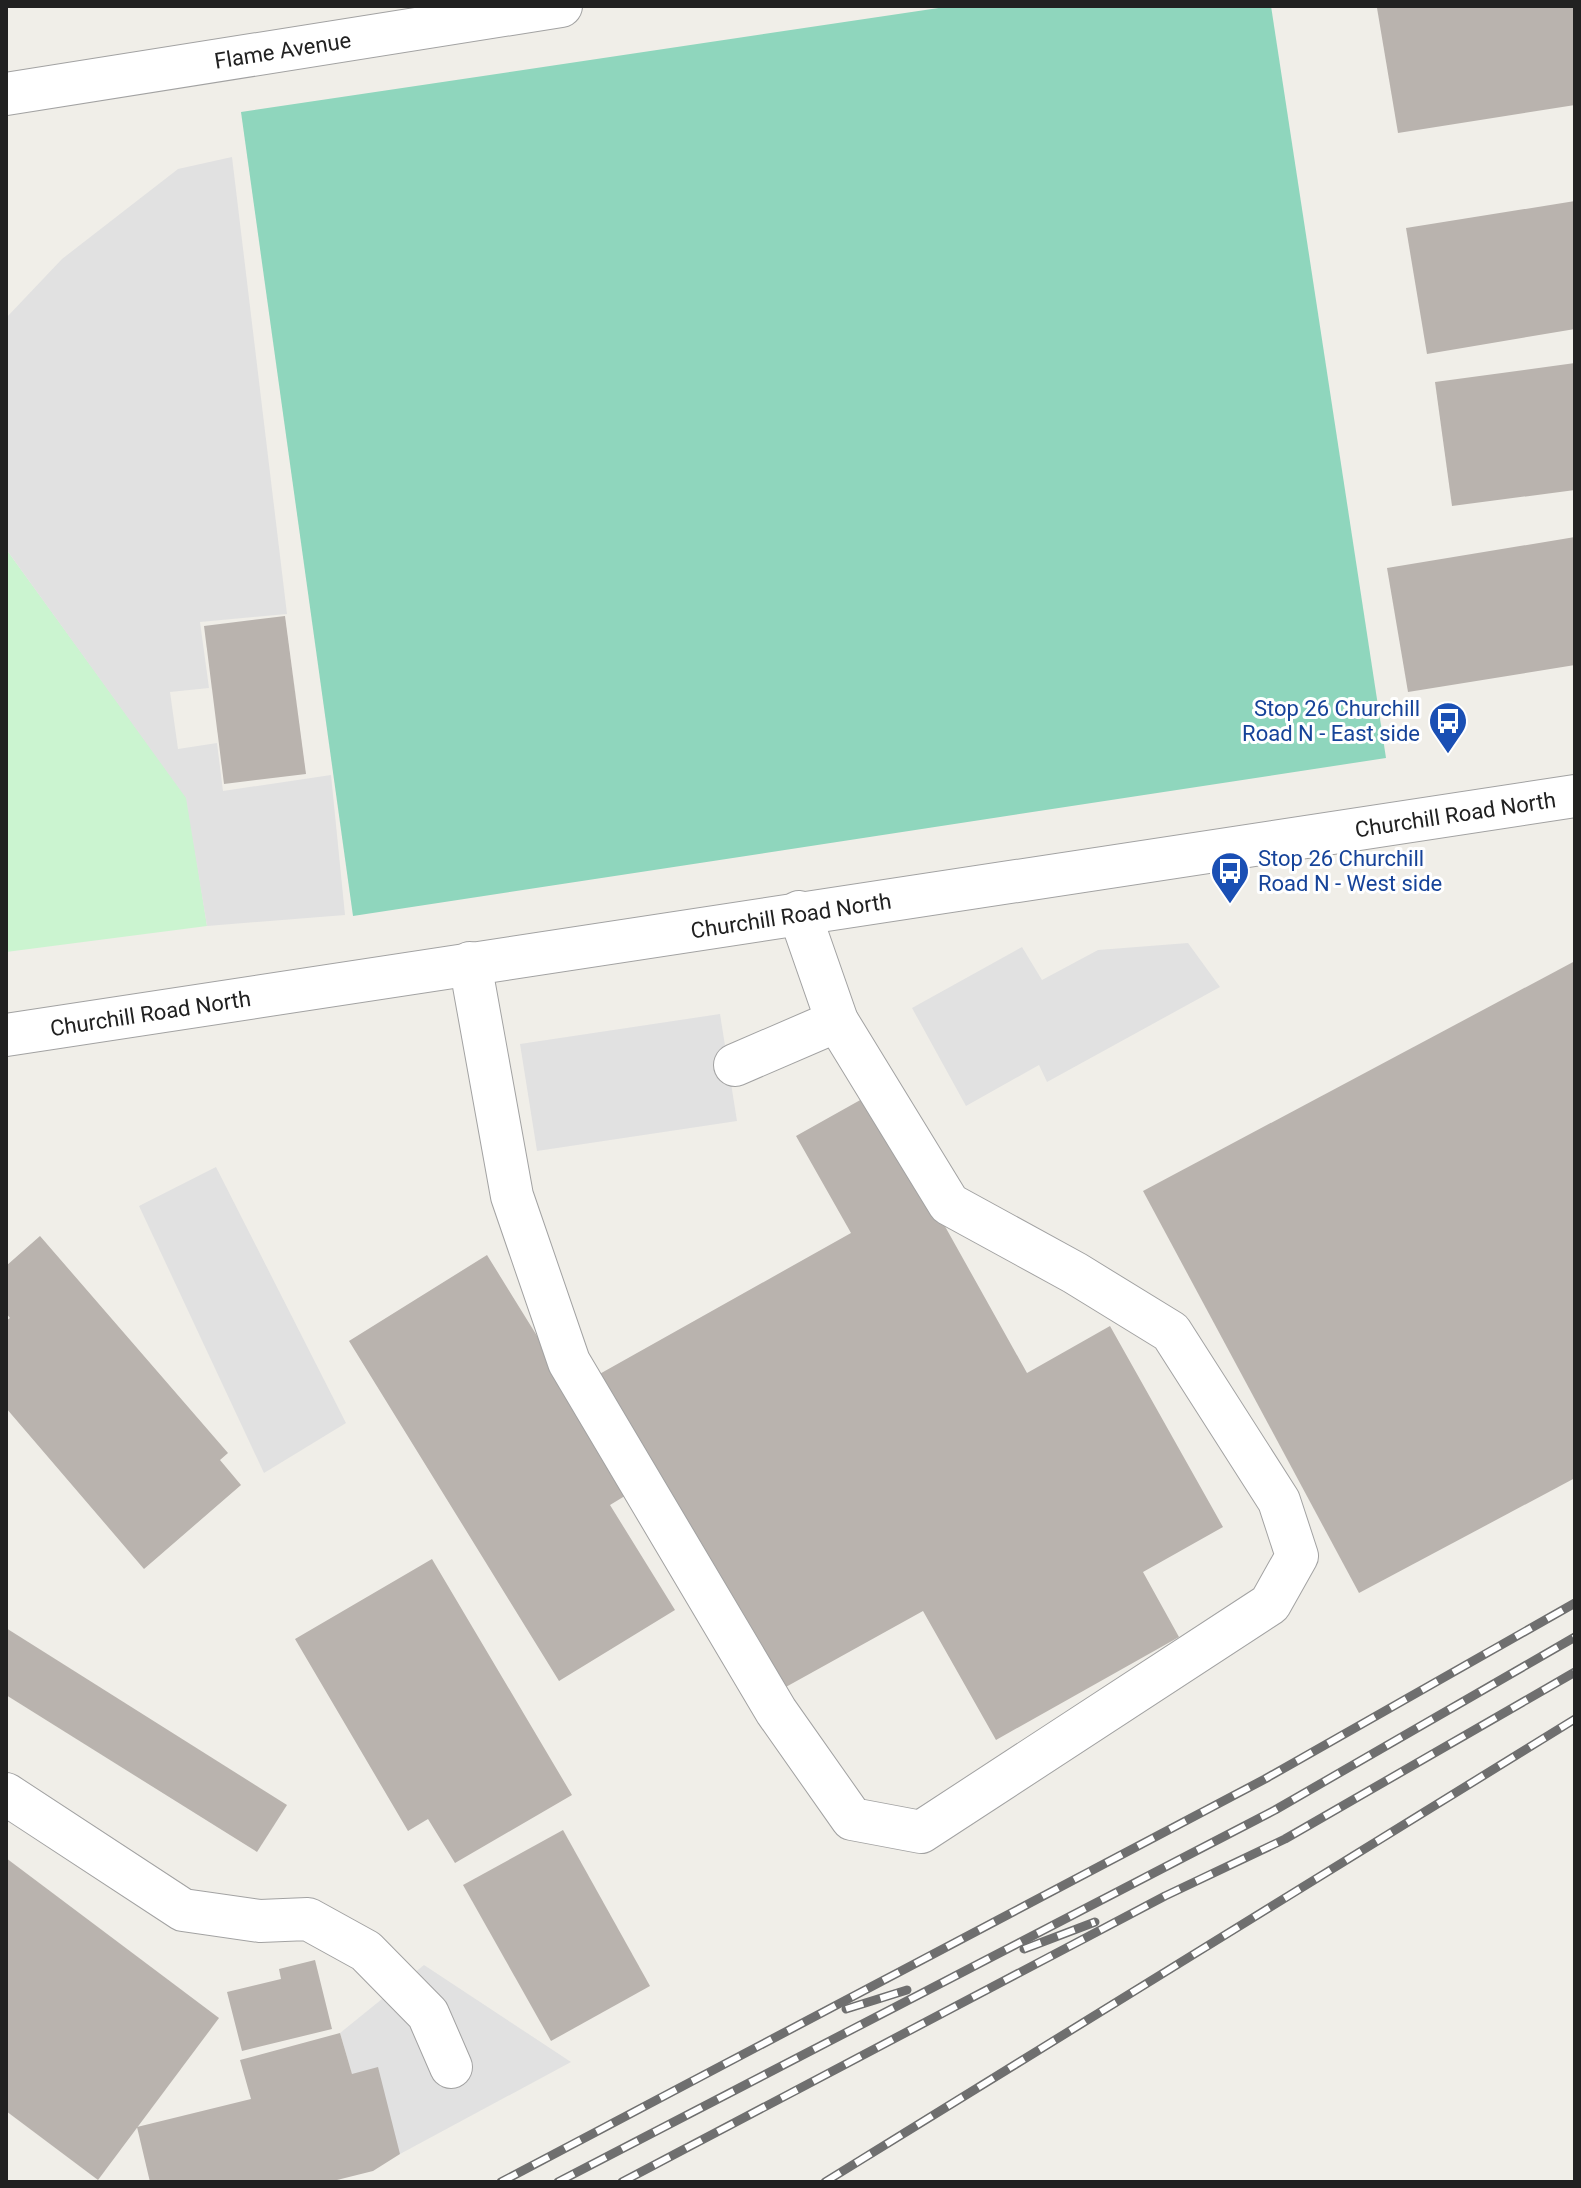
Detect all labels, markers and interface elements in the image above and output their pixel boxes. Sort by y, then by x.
street label: Flame Avenue [213,27,353,74]
place label: Stop 26 Churchill Road N - East side [1242,696,1420,746]
bus stop icon: Stop 26 Churchill Road N - East side [1427,700,1469,755]
street label: Churchill Road North [1353,787,1557,842]
place label: Stop 26 Churchill Road N - West side [1258,846,1442,896]
bus stop icon: Stop 26 Churchill Road N - West side [1209,850,1251,905]
street label: Churchill Road North [689,888,893,944]
street label: Churchill Road North [48,986,252,1041]

